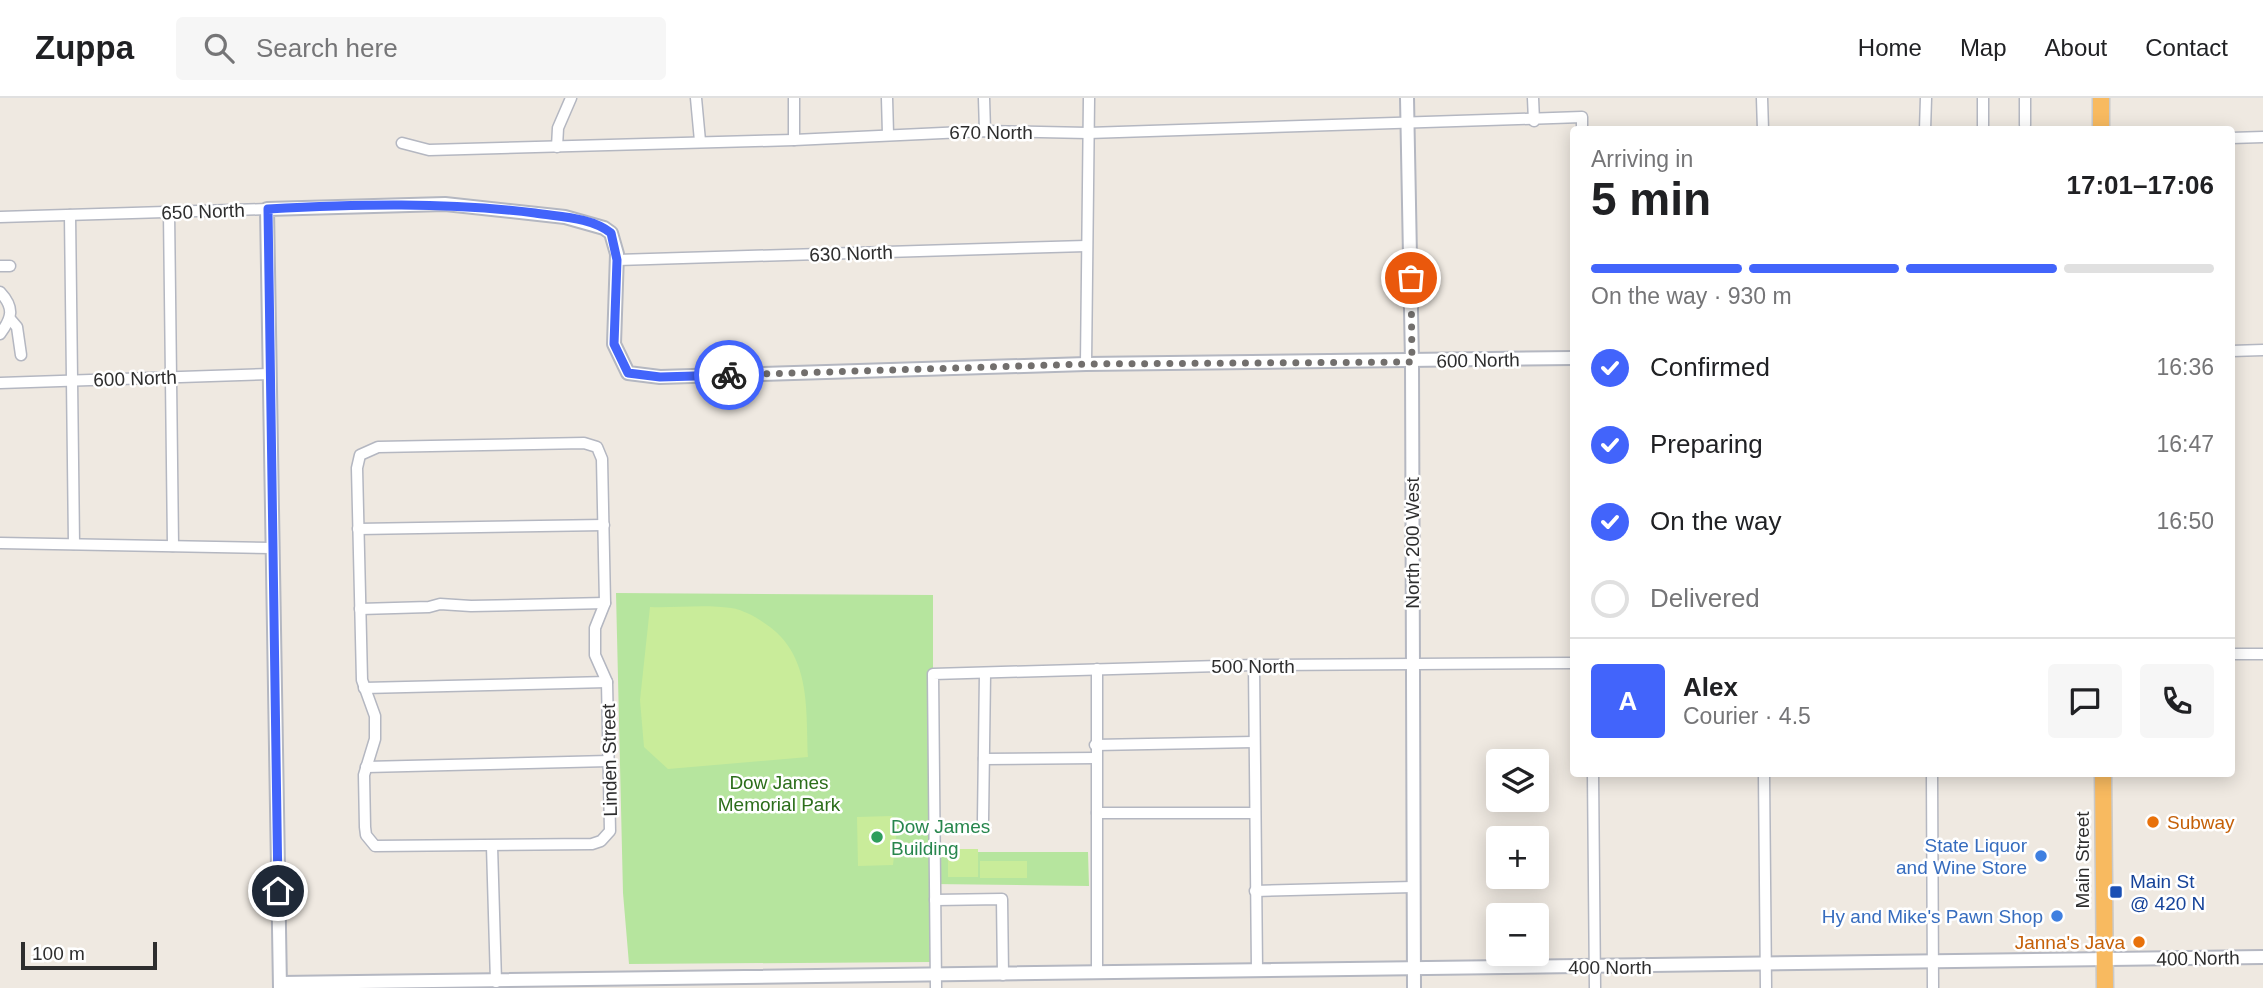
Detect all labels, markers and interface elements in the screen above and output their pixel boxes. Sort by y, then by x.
search box [176,17,666,80]
text: Zuppa [35,29,134,66]
icon: search [200,29,238,67]
text: Search here [256,33,398,63]
text: Home [1858,34,1922,61]
text: Map [1960,34,2007,61]
text: About [2045,34,2107,61]
text: Contact [2145,34,2228,61]
street label: 670 North [949,122,1033,143]
text: Arriving in [1591,146,1693,172]
text: 17:01–17:06 [2067,170,2214,200]
text: 5 min [1591,173,1711,225]
street label: 650 North [161,200,245,223]
street label: 630 North [809,242,893,265]
pin [1381,248,1441,308]
icon: bag [1392,259,1430,297]
text: On the way · 930 m [1591,283,1792,309]
courier [694,340,764,410]
street label: 600 North [1436,349,1520,372]
icon: check [1591,349,1629,387]
text: Confirmed [1650,352,1770,382]
text: 16:36 [2156,354,2214,380]
icon: bike [710,356,748,394]
street label: 600 North [93,367,177,390]
icon: check [1591,426,1629,464]
text: Preparing [1650,429,1763,459]
text: 16:47 [2156,431,2214,457]
street label: North 200 West [1402,476,1423,609]
icon: check [1591,503,1629,541]
text: On the way [1650,506,1782,536]
text: 16:50 [2156,508,2214,534]
text: Delivered [1650,583,1760,613]
street label: 500 North [1211,656,1295,677]
button: chat [2048,664,2122,738]
button: phone [2140,664,2214,738]
text: Alex [1683,672,1738,702]
text: A [1619,686,1637,716]
street label: Linden Street [598,703,621,817]
text: Courier · 4.5 [1683,703,1811,729]
map controls [1486,749,1549,966]
button: layers [1486,749,1549,812]
park label: Dow James Memorial Park [718,772,841,815]
street label: Main Street [2072,811,2093,909]
place label: Subway [2167,812,2235,833]
marker: Subway [2145,814,2161,830]
place label: Dow James Building [891,816,990,859]
button: + [1486,826,1549,889]
marker: Dow James Building [869,829,885,845]
place label: State Liquor and Wine Store [1896,835,2028,878]
marker: State Liquor and Wine Store [2033,848,2049,864]
pin [248,861,308,921]
place label: Main St @ 420 N [2130,871,2205,914]
icon: home [259,872,297,910]
marker: Main St @ 420 N [2108,884,2124,900]
button: − [1486,903,1549,966]
place label: Hy and Mike's Pawn Shop [1822,906,2043,927]
marker: Hy and Mike's Pawn Shop [2049,908,2065,924]
place label: Janna's Java [2015,932,2125,953]
marker: Janna's Java [2131,934,2147,950]
scale bar [21,939,158,971]
text: 100 m [32,943,85,964]
street label: 400 North [2156,947,2240,970]
street label: 400 North [1568,957,1652,978]

